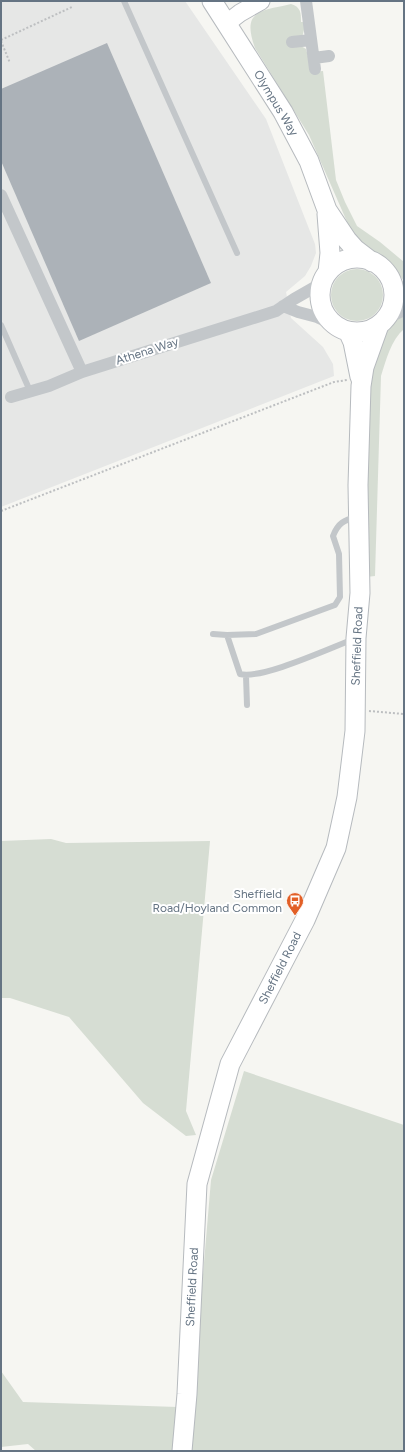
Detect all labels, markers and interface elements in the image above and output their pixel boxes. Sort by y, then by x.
street label: Olympus Way [251,68,301,139]
street label: Athena Way [114,334,181,368]
street label: Sheffield Road [349,606,365,686]
place label: Sheffield Road/Hoyland Common [152,887,282,915]
bus stop icon: Sheffield Road/Hoyland Common [285,891,305,916]
street label: Sheffield Road [256,930,304,1006]
street label: Sheffield Road [183,1247,201,1327]

